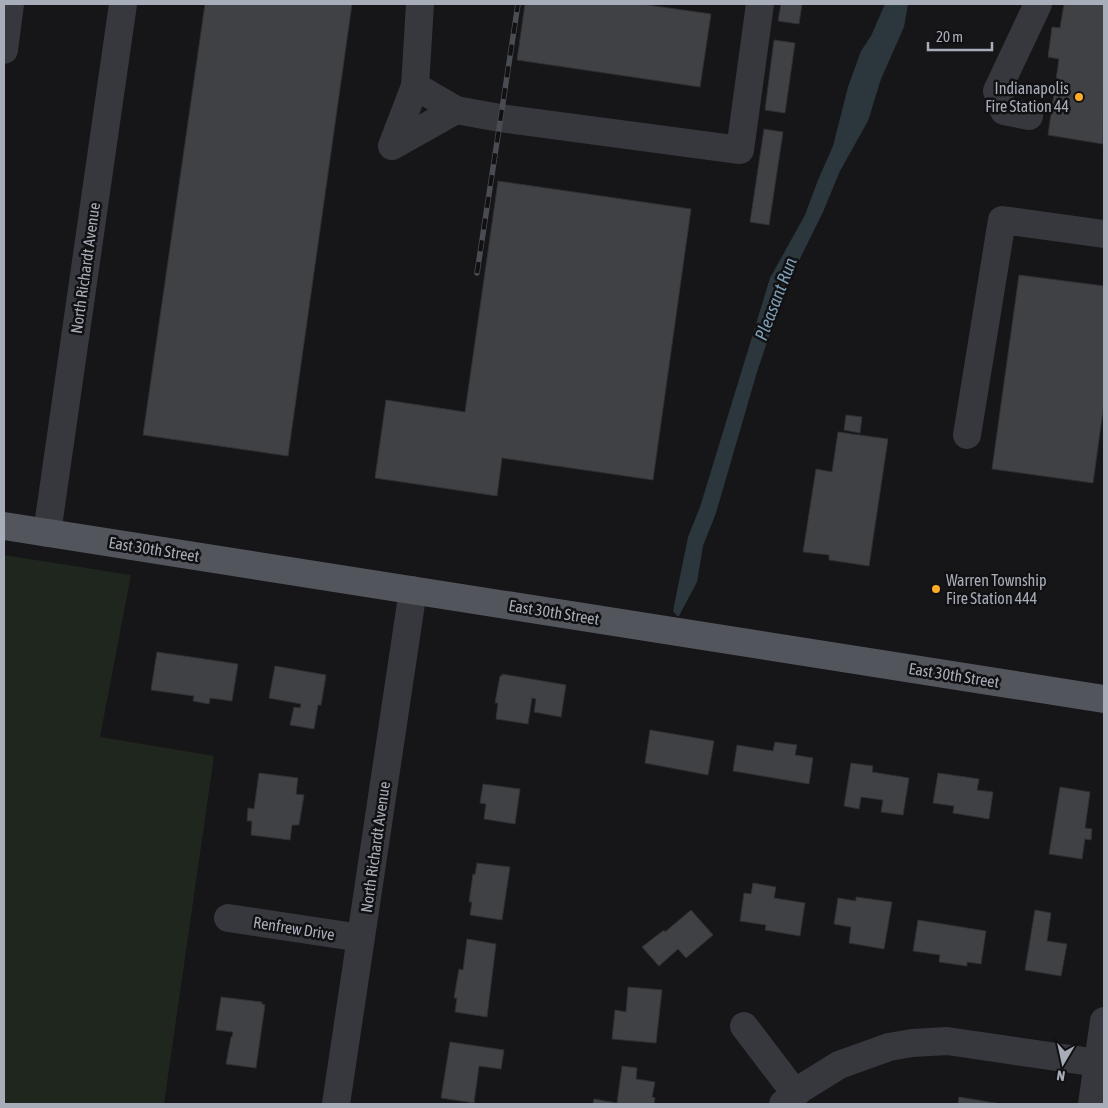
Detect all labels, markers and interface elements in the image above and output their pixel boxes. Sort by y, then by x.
scale bar [928,20,992,52]
text: 20 m [936,28,963,45]
place label: Indianapolis Fire Station 44 [985,79,1069,115]
marker: Indianapolis Fire Station 44 [1073,91,1085,103]
street label: North Richardt Avenue [67,201,103,335]
water label: Pleasant Run [750,254,801,343]
street label: East 30th Street [107,533,201,565]
place label: Warren Township Fire Station 444 [946,571,1047,607]
marker: Warren Township Fire Station 444 [930,583,942,595]
street label: East 30th Street [507,596,601,628]
street label: East 30th Street [907,659,1001,691]
street label: North Richardt Avenue [357,780,393,914]
street label: Renfrew Drive [252,913,336,943]
north arrow [1038,1038,1088,1088]
text: N [1056,1067,1066,1084]

